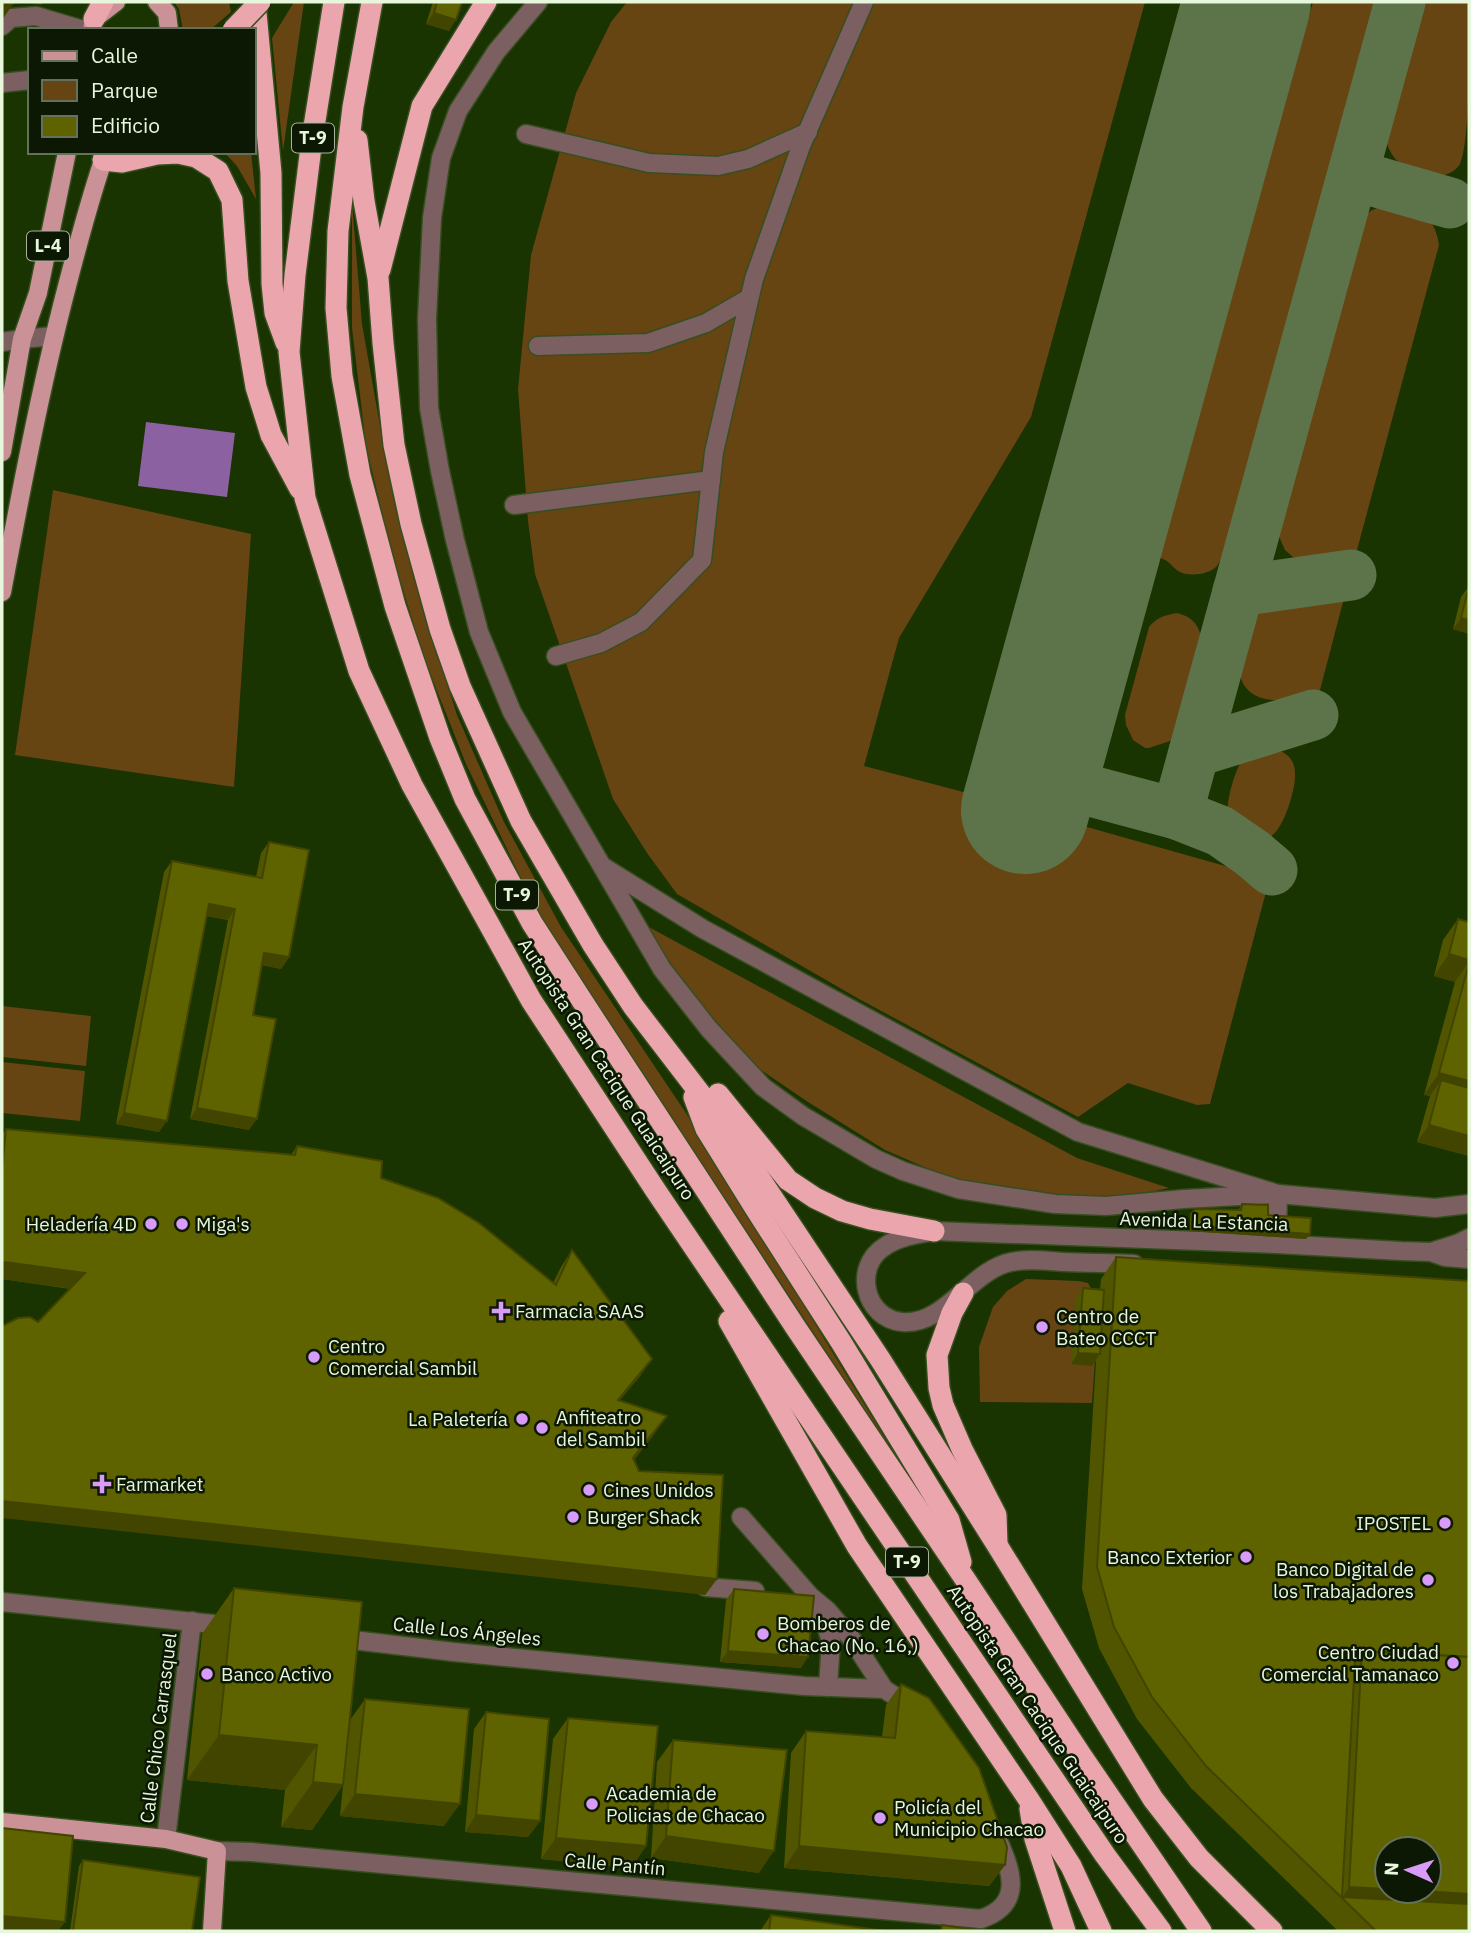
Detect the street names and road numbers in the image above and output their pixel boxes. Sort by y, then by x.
road number: T-9 [292,124,334,153]
road number: L-4 [27,232,69,260]
road number: T-9 [496,880,538,910]
street label: Autopista Gran Cacique Guaicaipuro [513,933,701,1205]
street label: Avenida La Estancia [1119,1206,1289,1236]
road number: T-9 [886,1548,928,1576]
street label: Autopista Gran Cacique Guaicaipuro [942,1580,1134,1848]
street label: Calle Los Ángeles [392,1611,542,1651]
street label: Calle Chico Carrasquel [134,1631,182,1825]
street label: Calle Pantín [563,1848,667,1880]

